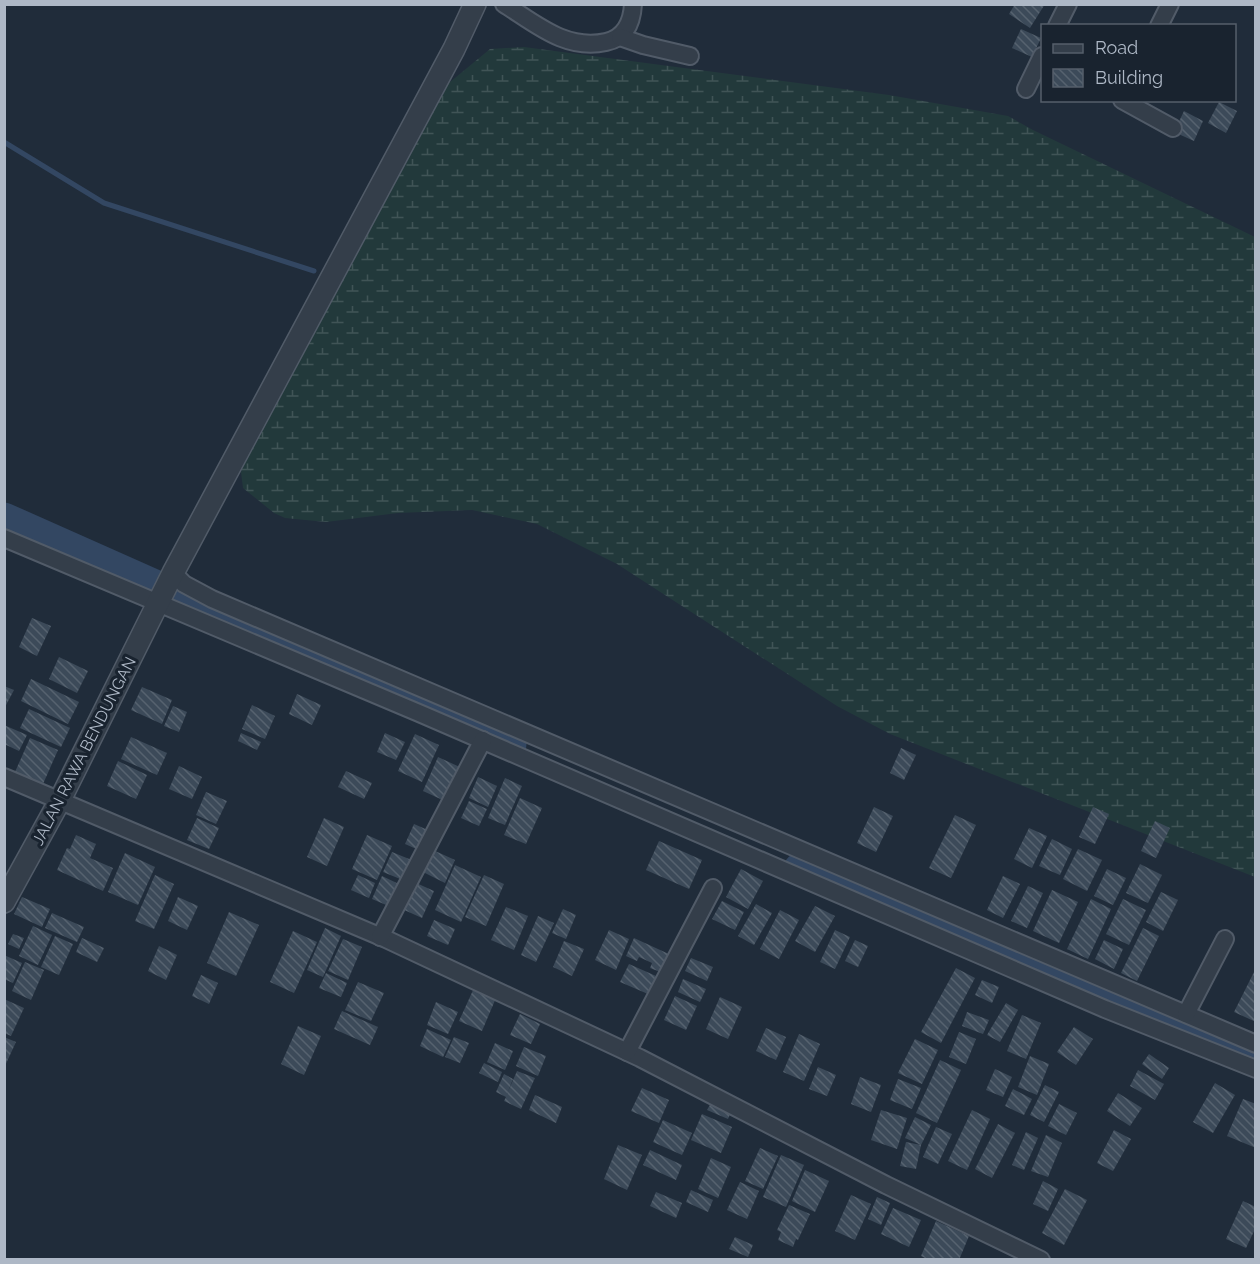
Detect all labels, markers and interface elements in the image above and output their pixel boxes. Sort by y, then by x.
legend [1041,24,1236,102]
text: Road [1095,37,1138,58]
text: Building [1095,67,1163,88]
street label: JALAN RAWA BENDUNGAN [28,654,140,848]

